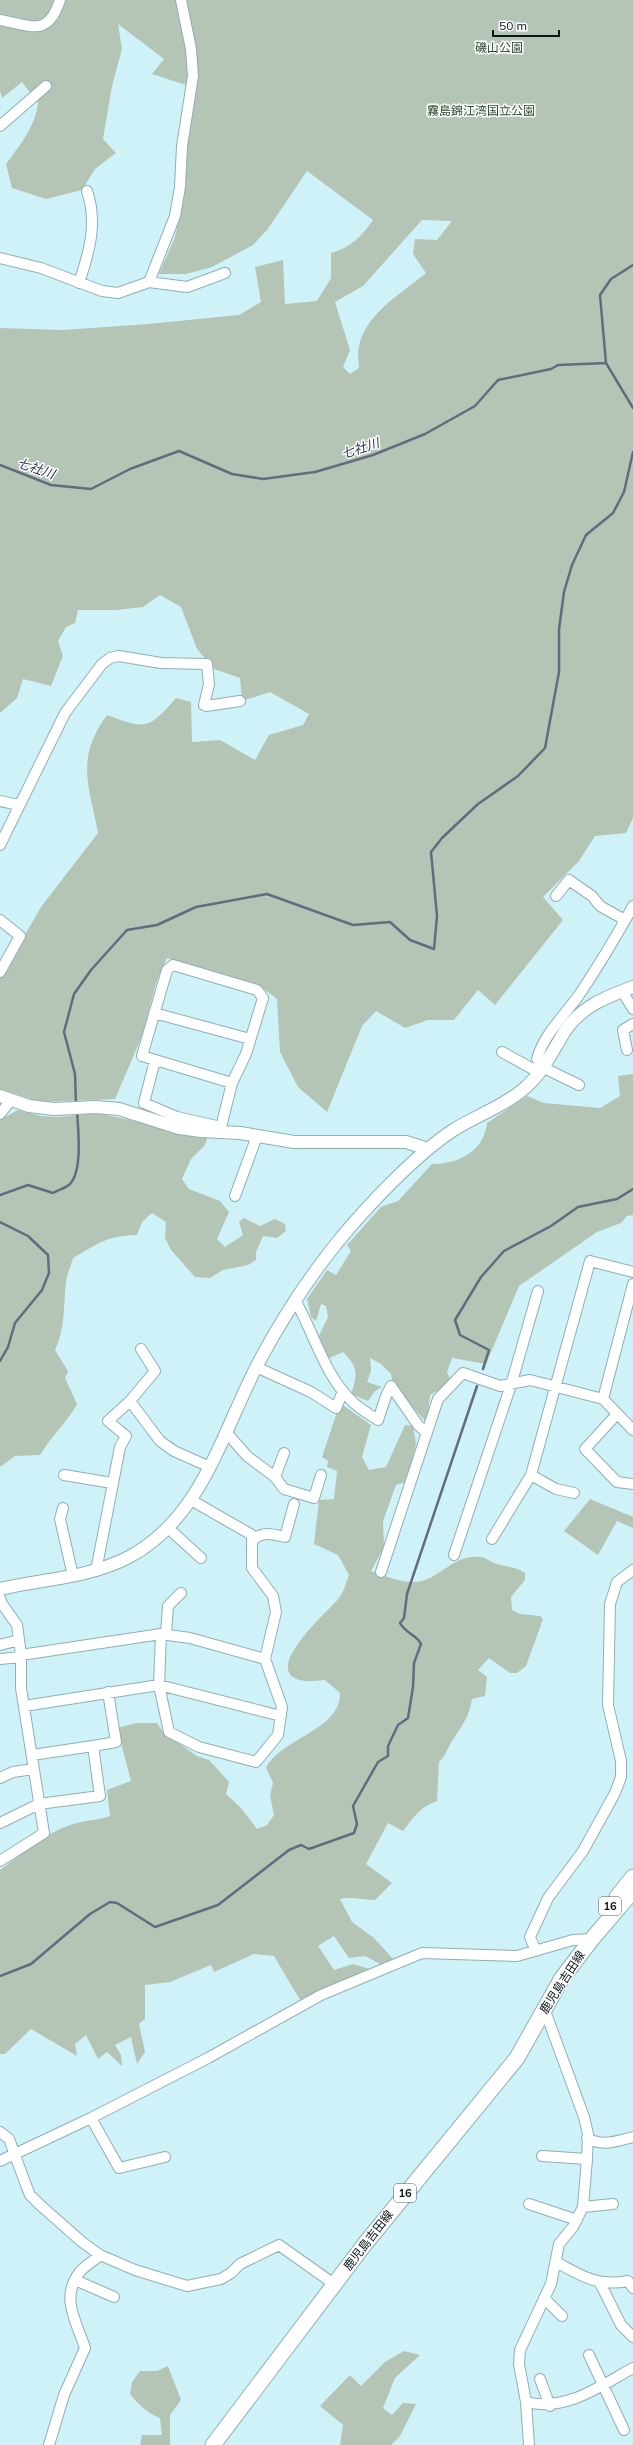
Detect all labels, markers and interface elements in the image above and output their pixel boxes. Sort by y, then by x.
scale bar [493,12,559,38]
text: 50 m [499,18,527,33]
park label: 磯山公園 [475,40,523,55]
park label: 霧島錦江湾国立公園 [427,103,535,118]
water label: 七社川 [339,434,383,462]
water label: 七社川 [15,454,59,483]
road number: 16 [599,1897,621,1915]
street label: 鹿児島吉田線 [536,1948,588,2016]
road number: 16 [394,2184,416,2202]
street label: 鹿児島吉田線 [340,2207,396,2273]

